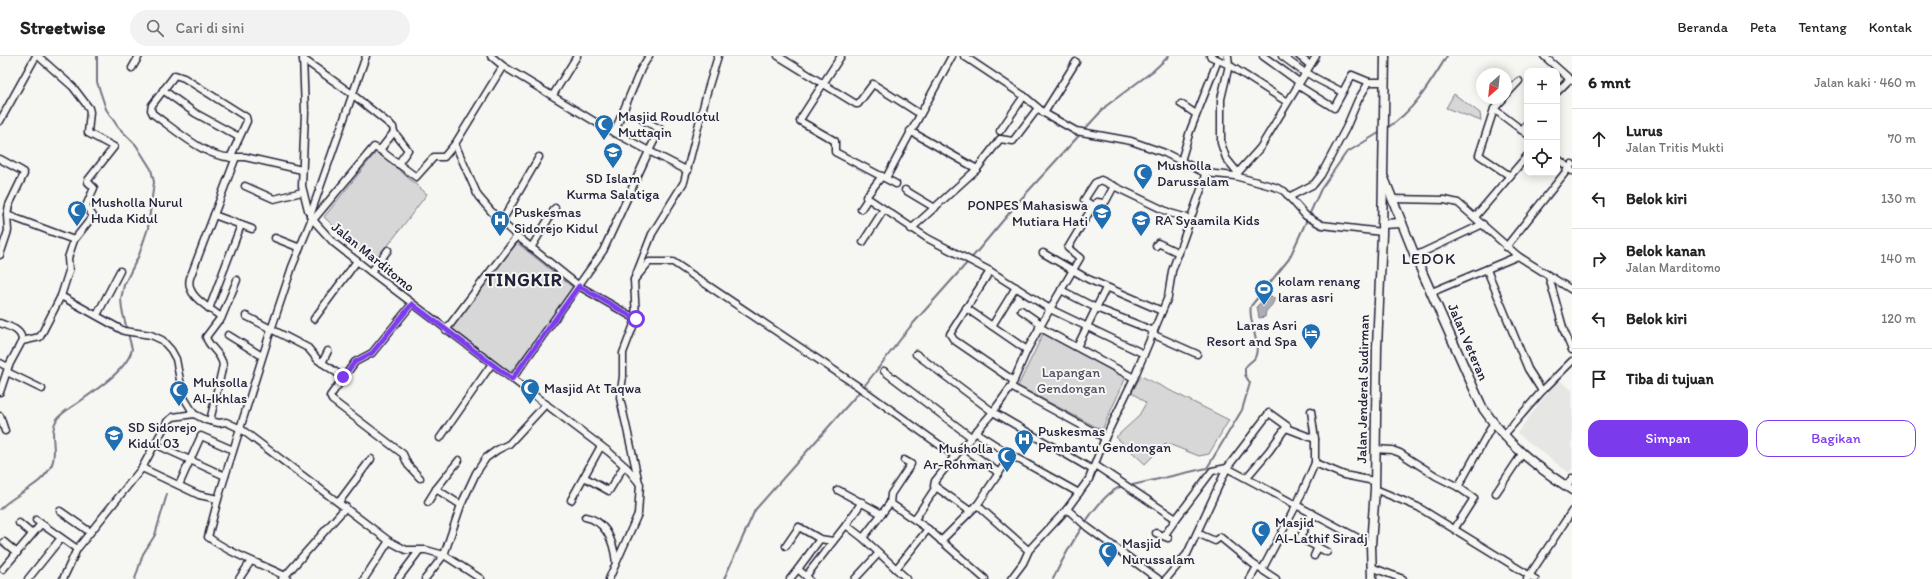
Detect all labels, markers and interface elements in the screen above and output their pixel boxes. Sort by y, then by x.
search box [130,10,410,46]
text: Streetwise [20,16,106,39]
icon: search [144,17,166,39]
text: Cari di sini [176,19,244,37]
text: Beranda [1677,19,1728,36]
text: Peta [1750,19,1776,36]
text: Tentang [1798,19,1847,36]
text: Kontak [1869,19,1912,36]
north arrow [1476,68,1512,104]
map controls [1524,68,1560,176]
button: + [1524,68,1560,104]
text: 6 mnt [1588,72,1631,92]
text: Jalan kaki · 460 m [1814,75,1916,90]
button: − [1524,104,1560,140]
place label: Masjid Roudlotul Muttaqin [618,108,719,141]
mosque icon: Masjid Roudlotul Muttaqin [593,113,615,141]
text: Lurus [1626,122,1663,140]
icon: ahead [1588,128,1610,150]
text: 70 m [1888,131,1916,146]
button: locate [1524,140,1560,176]
text: Jalan Tritis Mukti [1626,140,1724,155]
school or university icon: SD Islam Kurma Salatiga [602,141,624,169]
place label: Musholla Darussalam [1157,157,1230,190]
mosque icon: Musholla Darussalam [1132,162,1154,190]
place label: SD Islam Kurma Salatiga [567,170,660,203]
icon: left [1588,188,1610,210]
text: Belok kiri [1626,190,1687,208]
text: 130 m [1881,191,1916,206]
place label: Musholla Nurul Huda Kidul [91,194,183,227]
place label: PONPES Mahasiswa Mutiara Hati [968,197,1089,230]
mosque icon: Musholla Nurul Huda Kidul [66,199,88,227]
school or university icon: PONPES Mahasiswa Mutiara Hati [1091,202,1113,230]
place label: Puskesmas Sidorejo Kidul [514,204,598,237]
hospital icon: Puskesmas Sidorejo Kidul [489,209,511,237]
school or university icon: RA Syaamila Kids [1130,209,1152,237]
place label: RA Syaamila Kids [1155,212,1260,229]
street label: Jalan Marditomo [328,218,418,296]
text: Belok kanan [1626,242,1706,260]
icon: right [1588,248,1610,270]
district label: LEDOK [1402,249,1456,268]
text: 140 m [1880,251,1916,266]
text: Jalan Marditomo [1626,260,1721,275]
district label: TINGKIR [484,269,563,291]
place label: kolam renang laras asri [1278,273,1361,306]
sports icon: kolam renang laras asri [1253,278,1275,306]
street label: Jalan Veteran [1444,301,1492,384]
icon: left [1588,308,1610,330]
route start [627,310,645,328]
text: Belok kiri [1626,310,1687,328]
text: 120 m [1881,311,1916,326]
street label: Jalan Jenderal Sudirman [1353,314,1373,464]
place label: Laras Asri Resort and Spa [1207,317,1298,350]
hotel icon: Laras Asri Resort and Spa [1300,322,1322,350]
park label: Lapangan Gendongan [1037,364,1106,397]
route end [334,368,352,386]
icon: arrive [1588,368,1610,390]
text: Tiba di tujuan [1626,370,1714,388]
place label: Muhsolla Al-Ikhlas [193,374,249,407]
mosque icon: Masjid At Taqwa [519,377,541,405]
mosque icon: Muhsolla Al-Ikhlas [168,379,190,407]
place label: Masjid At Taqwa [544,380,641,397]
place label: SD Sidorejo Kidul 03 [128,419,197,452]
button: Simpan [1588,420,1748,457]
button: Bagikan [1756,420,1916,457]
place label: Puskesmas Pembantu Gendongan [1038,423,1171,456]
school or university icon: SD Sidorejo Kidul 03 [103,424,125,452]
hospital icon: Puskesmas Pembantu Gendongan [1013,428,1035,456]
place label: Musholla Ar-Rohman [924,440,994,473]
mosque icon: Musholla Ar-Rohman [996,445,1018,473]
place label: Masjid Al-Lathif Siradj [1275,514,1368,547]
mosque icon: Masjid Al-Lathif Siradj [1250,519,1272,547]
place label: Masjid Nurussalam [1122,535,1195,568]
mosque icon: Masjid Nurussalam [1097,540,1119,568]

